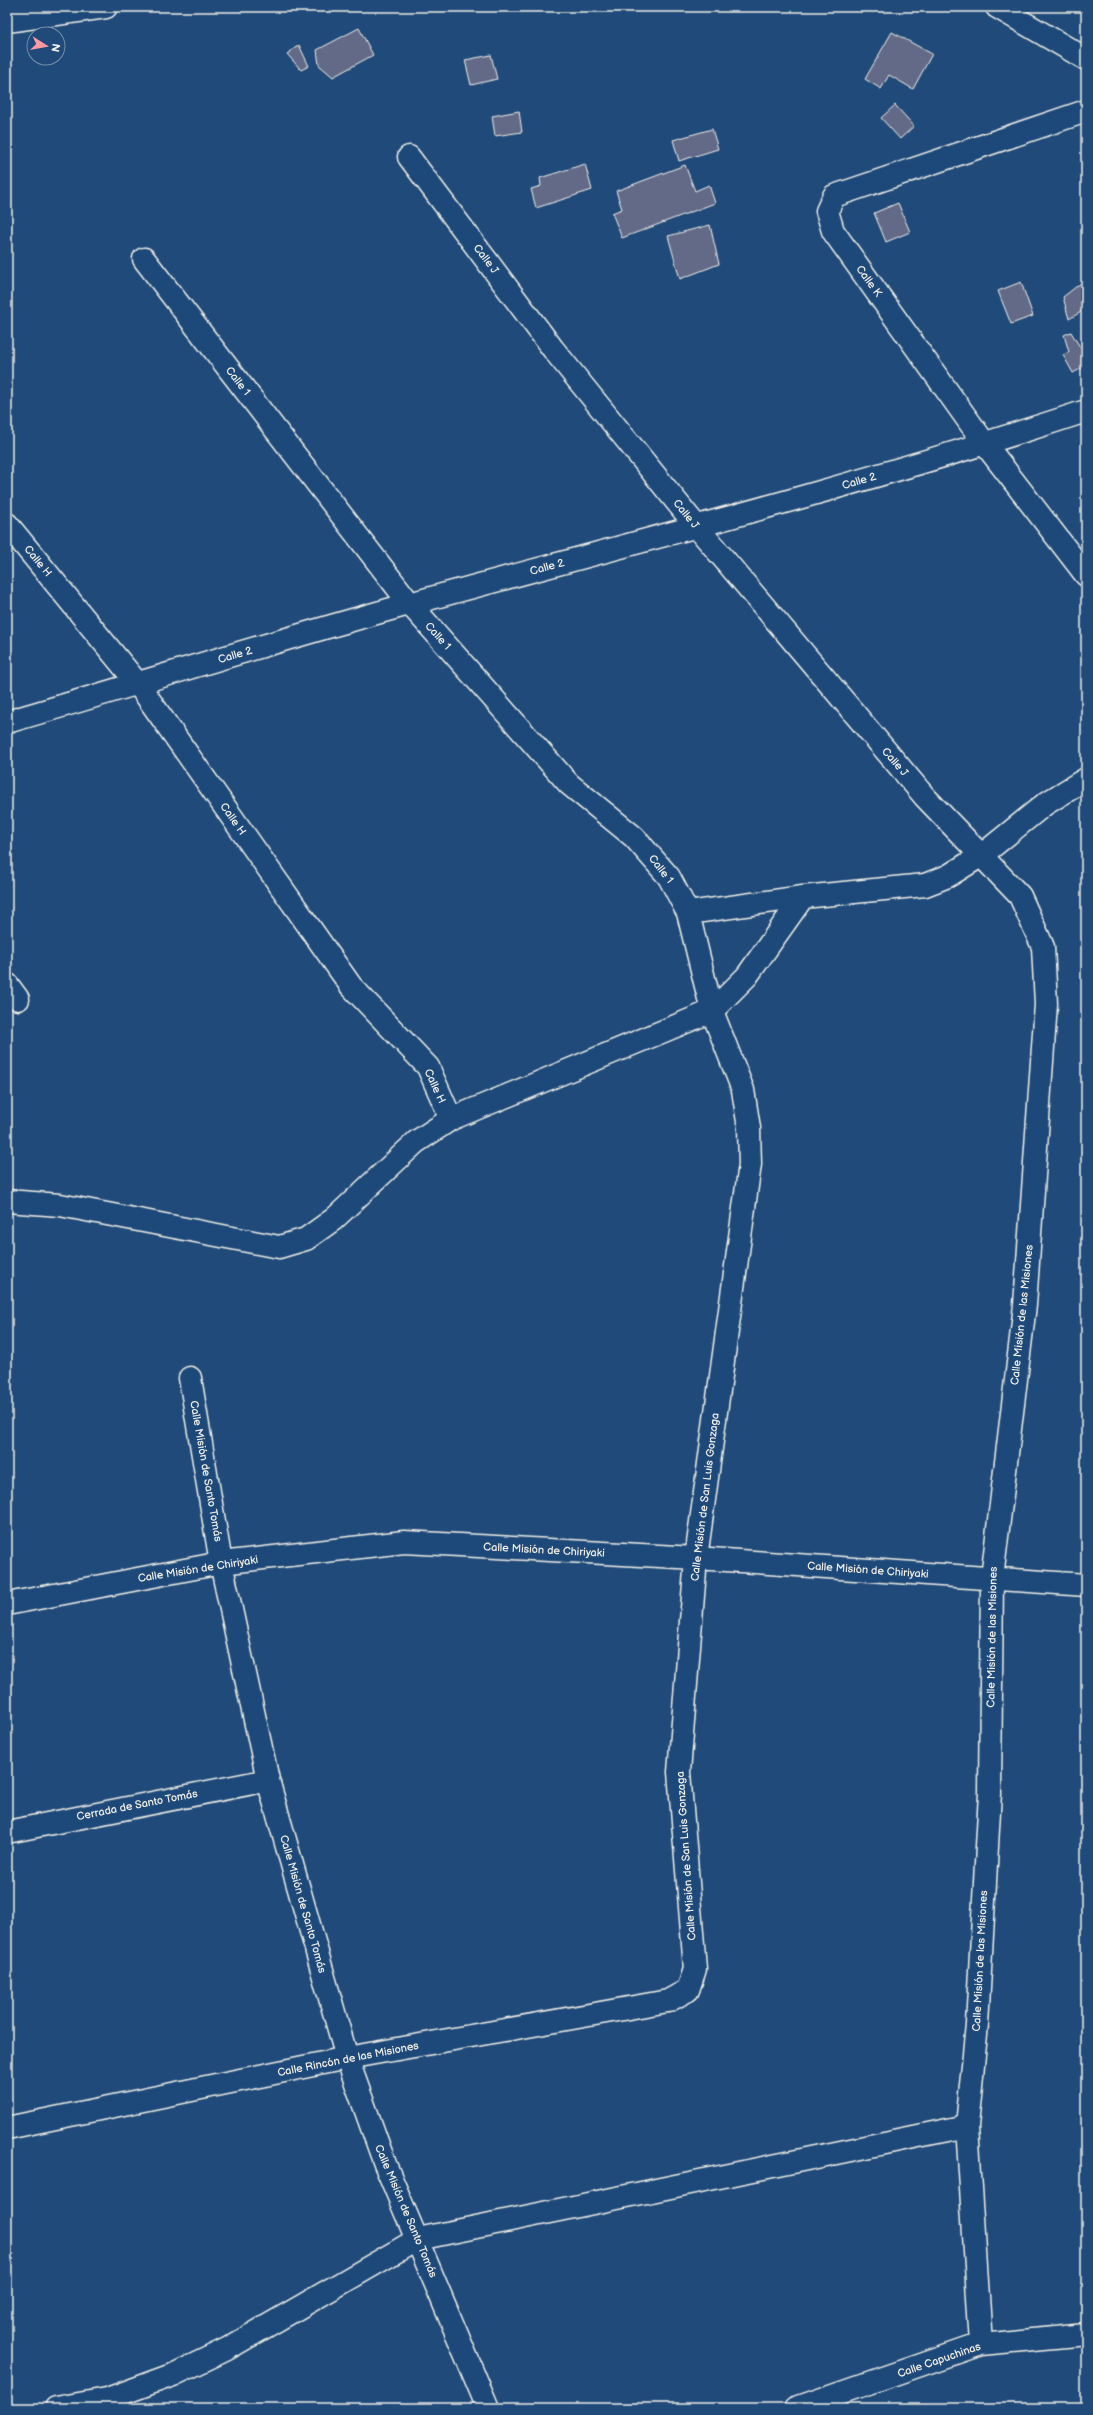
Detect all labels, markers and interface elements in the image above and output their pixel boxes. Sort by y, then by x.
north arrow [26,26,66,66]
text: N [48,43,62,53]
street label: Calle J [471,242,501,276]
street label: Calle K [853,263,885,300]
street label: Calle 1 [223,364,253,398]
street label: Calle 2 [840,470,878,492]
street label: Calle J [670,497,702,531]
street label: Calle H [21,543,55,579]
street label: Calle 2 [528,556,566,578]
street label: Calle 1 [422,620,454,652]
street label: Calle 2 [216,644,254,666]
street label: Calle J [879,745,911,779]
street label: Calle H [217,800,249,838]
street label: Calle 1 [646,852,676,886]
street label: Calle H [421,1067,449,1105]
street label: Calle Misión de las Misiones [1008,1244,1036,1386]
street label: Calle Misión de Santo Tomás [187,1399,225,1543]
street label: Calle Misión de San Luis Gonzaga [688,1412,722,1582]
street label: Calle Misión de Chiriyaki [483,1540,605,1560]
street label: Calle Misión de Chiriyaki [137,1553,259,1585]
street label: Calle Misión de Chiriyaki [807,1559,929,1581]
street label: Calle Misión de las Misiones [984,1566,1000,1708]
street label: Calle Misión de San Luis Gonzaga [674,1771,698,1941]
street label: Cerrada de Santo Tomás [75,1787,199,1823]
street label: Calle Misión de Santo Tomás [277,1833,329,1975]
street label: Calle Misión de las Misiones [970,1890,990,2032]
street label: Calle Rincón de las Misiones [276,2039,420,2079]
street label: Calle Misión de Santo Tomás [372,2143,440,2280]
street label: Calle Capuchinas [896,2339,983,2380]

